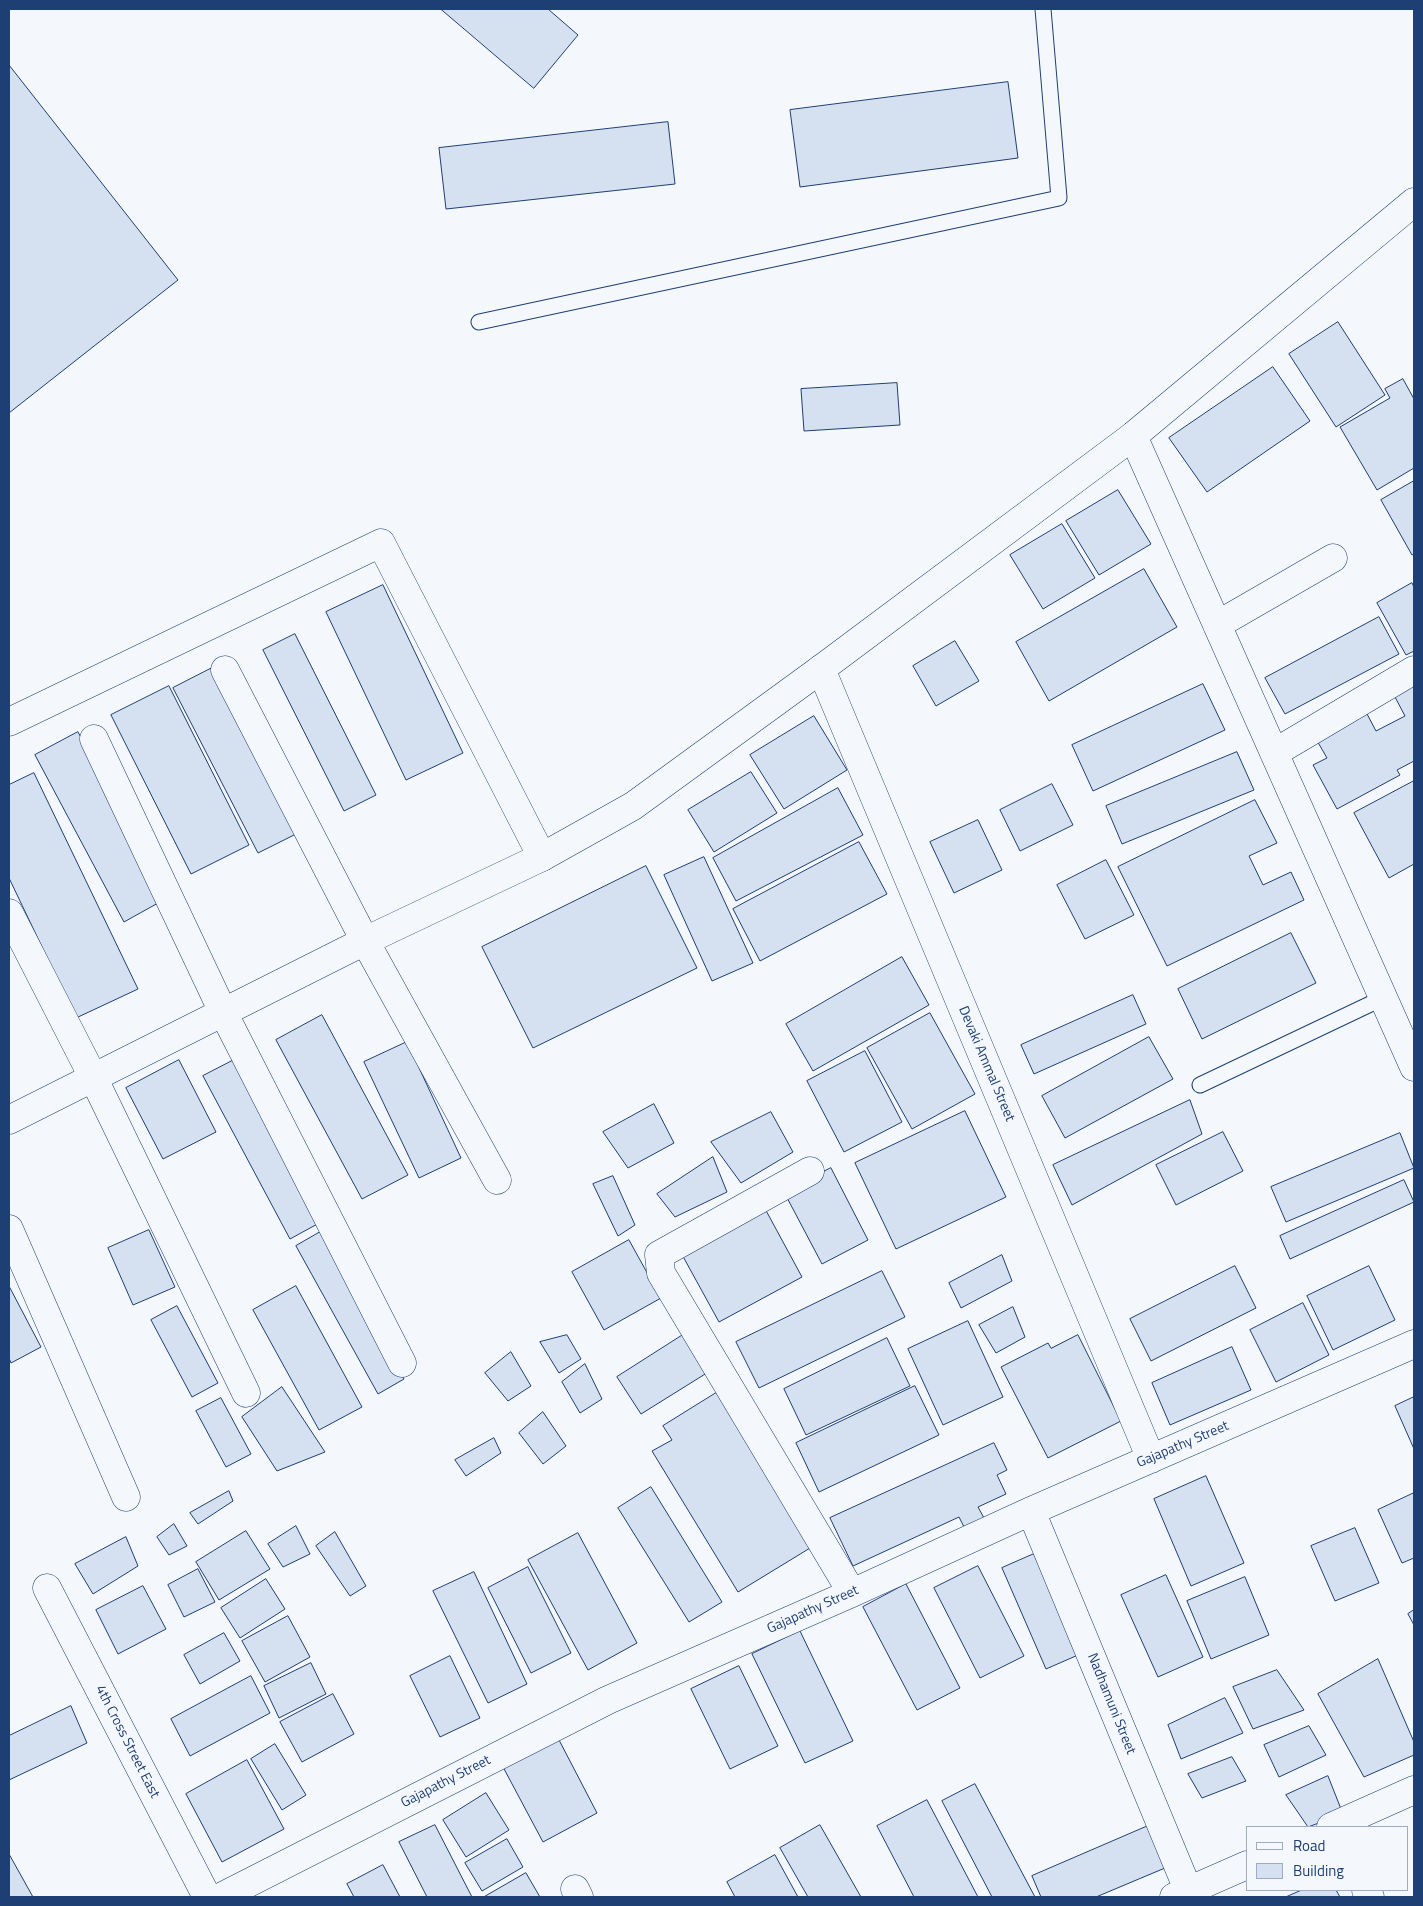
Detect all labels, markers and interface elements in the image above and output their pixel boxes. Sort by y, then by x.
street label: Devaki Ammal Street [954,1004,1018,1124]
street label: Gajapathy Street [1134,1418,1232,1472]
street label: Gajapathy Street [765,1582,861,1638]
street label: Nadhamuni Street [1083,1651,1139,1757]
street label: 4th Cross Street East [91,1683,163,1801]
street label: Gajapathy Street [398,1752,494,1812]
legend [1246,1826,1408,1891]
text: Road [1293,1834,1325,1857]
text: Building [1293,1859,1344,1882]

